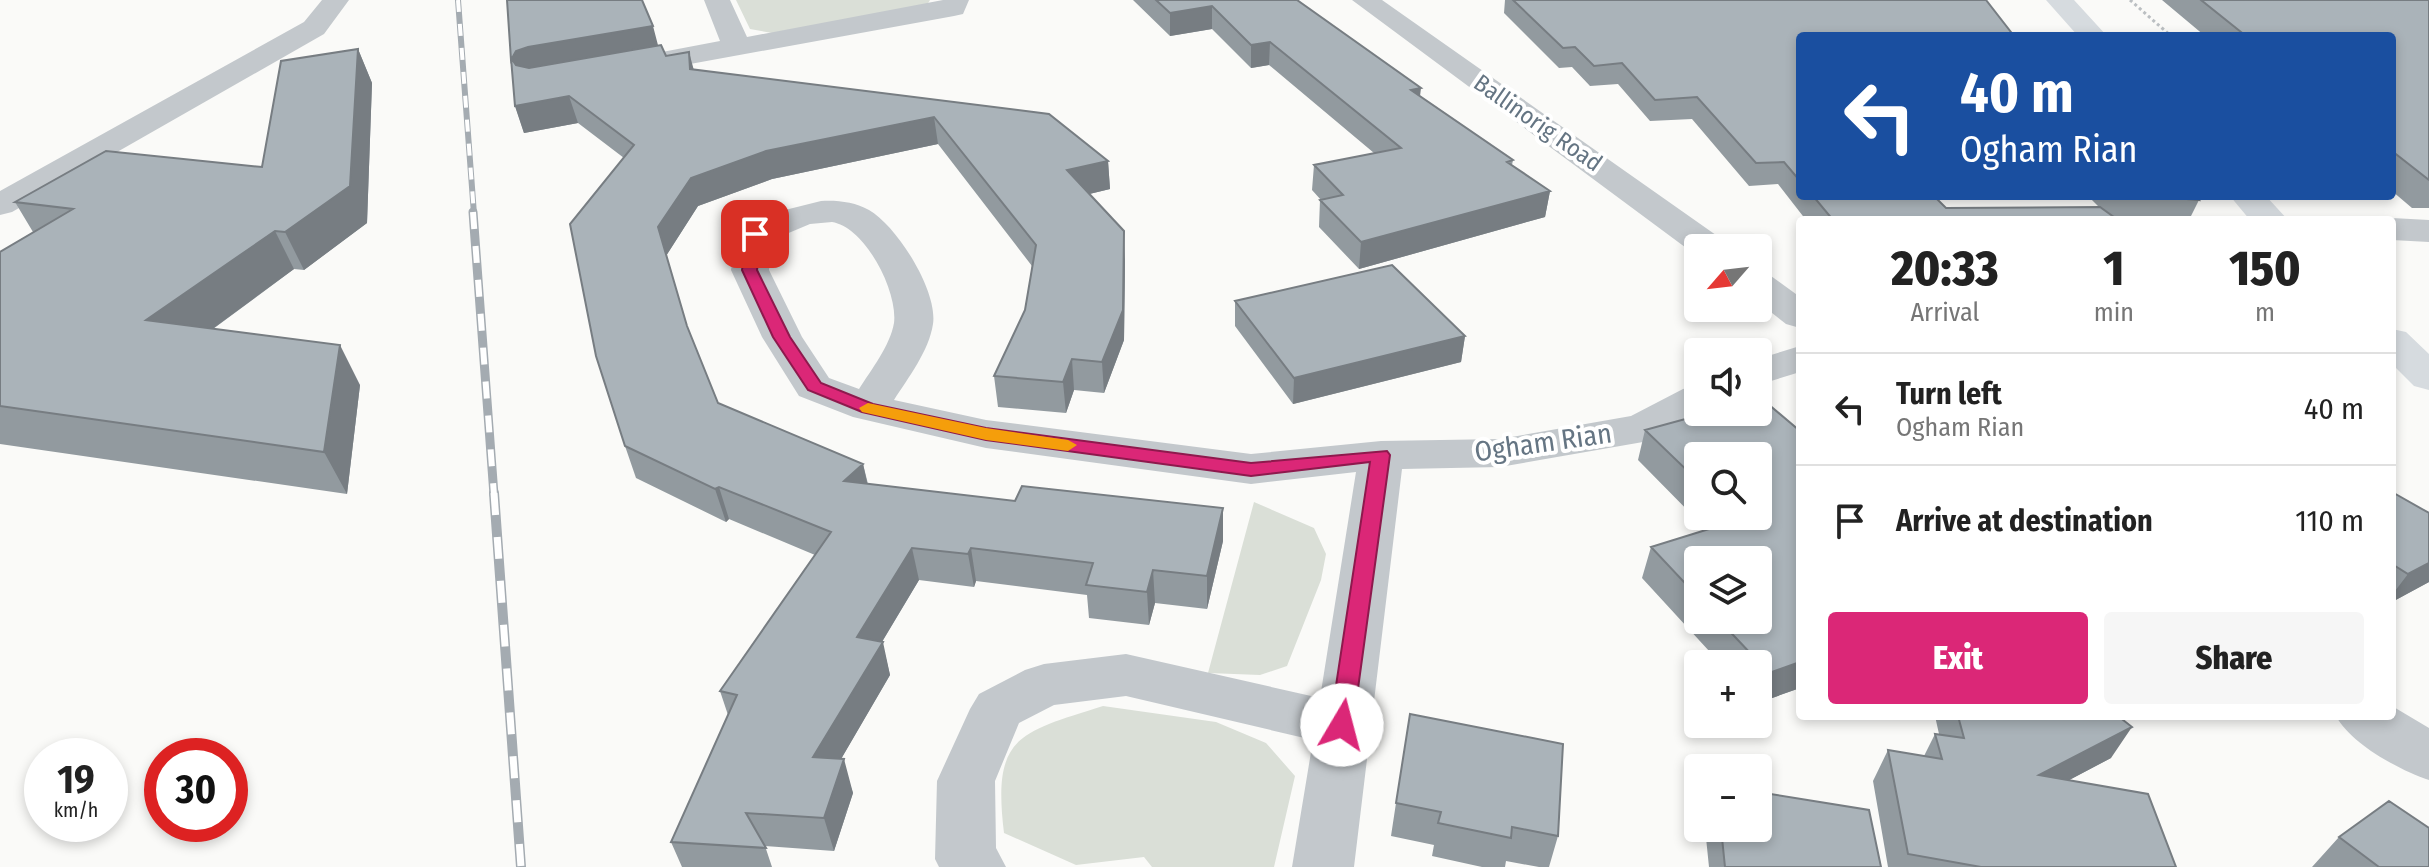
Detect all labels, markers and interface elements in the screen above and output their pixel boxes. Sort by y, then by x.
text: 40 m [1960,60,2074,127]
icon: left [1828,64,1932,168]
street label: Ballinorig Road [1469,69,1607,177]
text: Ogham Rian [1960,128,2138,172]
pin [721,200,789,268]
icon: arrive [733,212,777,256]
north arrow [1684,234,1772,322]
map controls [1684,234,1772,842]
text: 20:33 [1891,240,1998,298]
text: 1 [2103,240,2124,298]
text: 150 [2229,240,2301,298]
text: Arrival [1910,297,1979,328]
text: min [2094,297,2134,328]
text: m [2255,297,2275,328]
button: sound [1684,338,1772,426]
text: Turn left [1896,376,2002,412]
icon: left [1828,387,1872,431]
text: 40 m [2304,391,2364,427]
text: Ogham Rian [1896,412,2024,443]
street label: Ogham Rian [1472,417,1614,468]
button: search [1684,442,1772,530]
icon: arrive [1828,499,1872,543]
text: Arrive at destination [1896,503,2153,539]
text: 110 m [2295,503,2364,539]
button: layers [1684,546,1772,634]
button: Exit [1828,612,2088,704]
button: Share [2104,612,2364,704]
button: + [1684,650,1772,738]
position arrow [1300,683,1384,767]
speed limit sign: 30 [144,738,248,842]
button: − [1684,754,1772,842]
text: 19 [57,756,95,804]
text: km/h [54,798,98,822]

